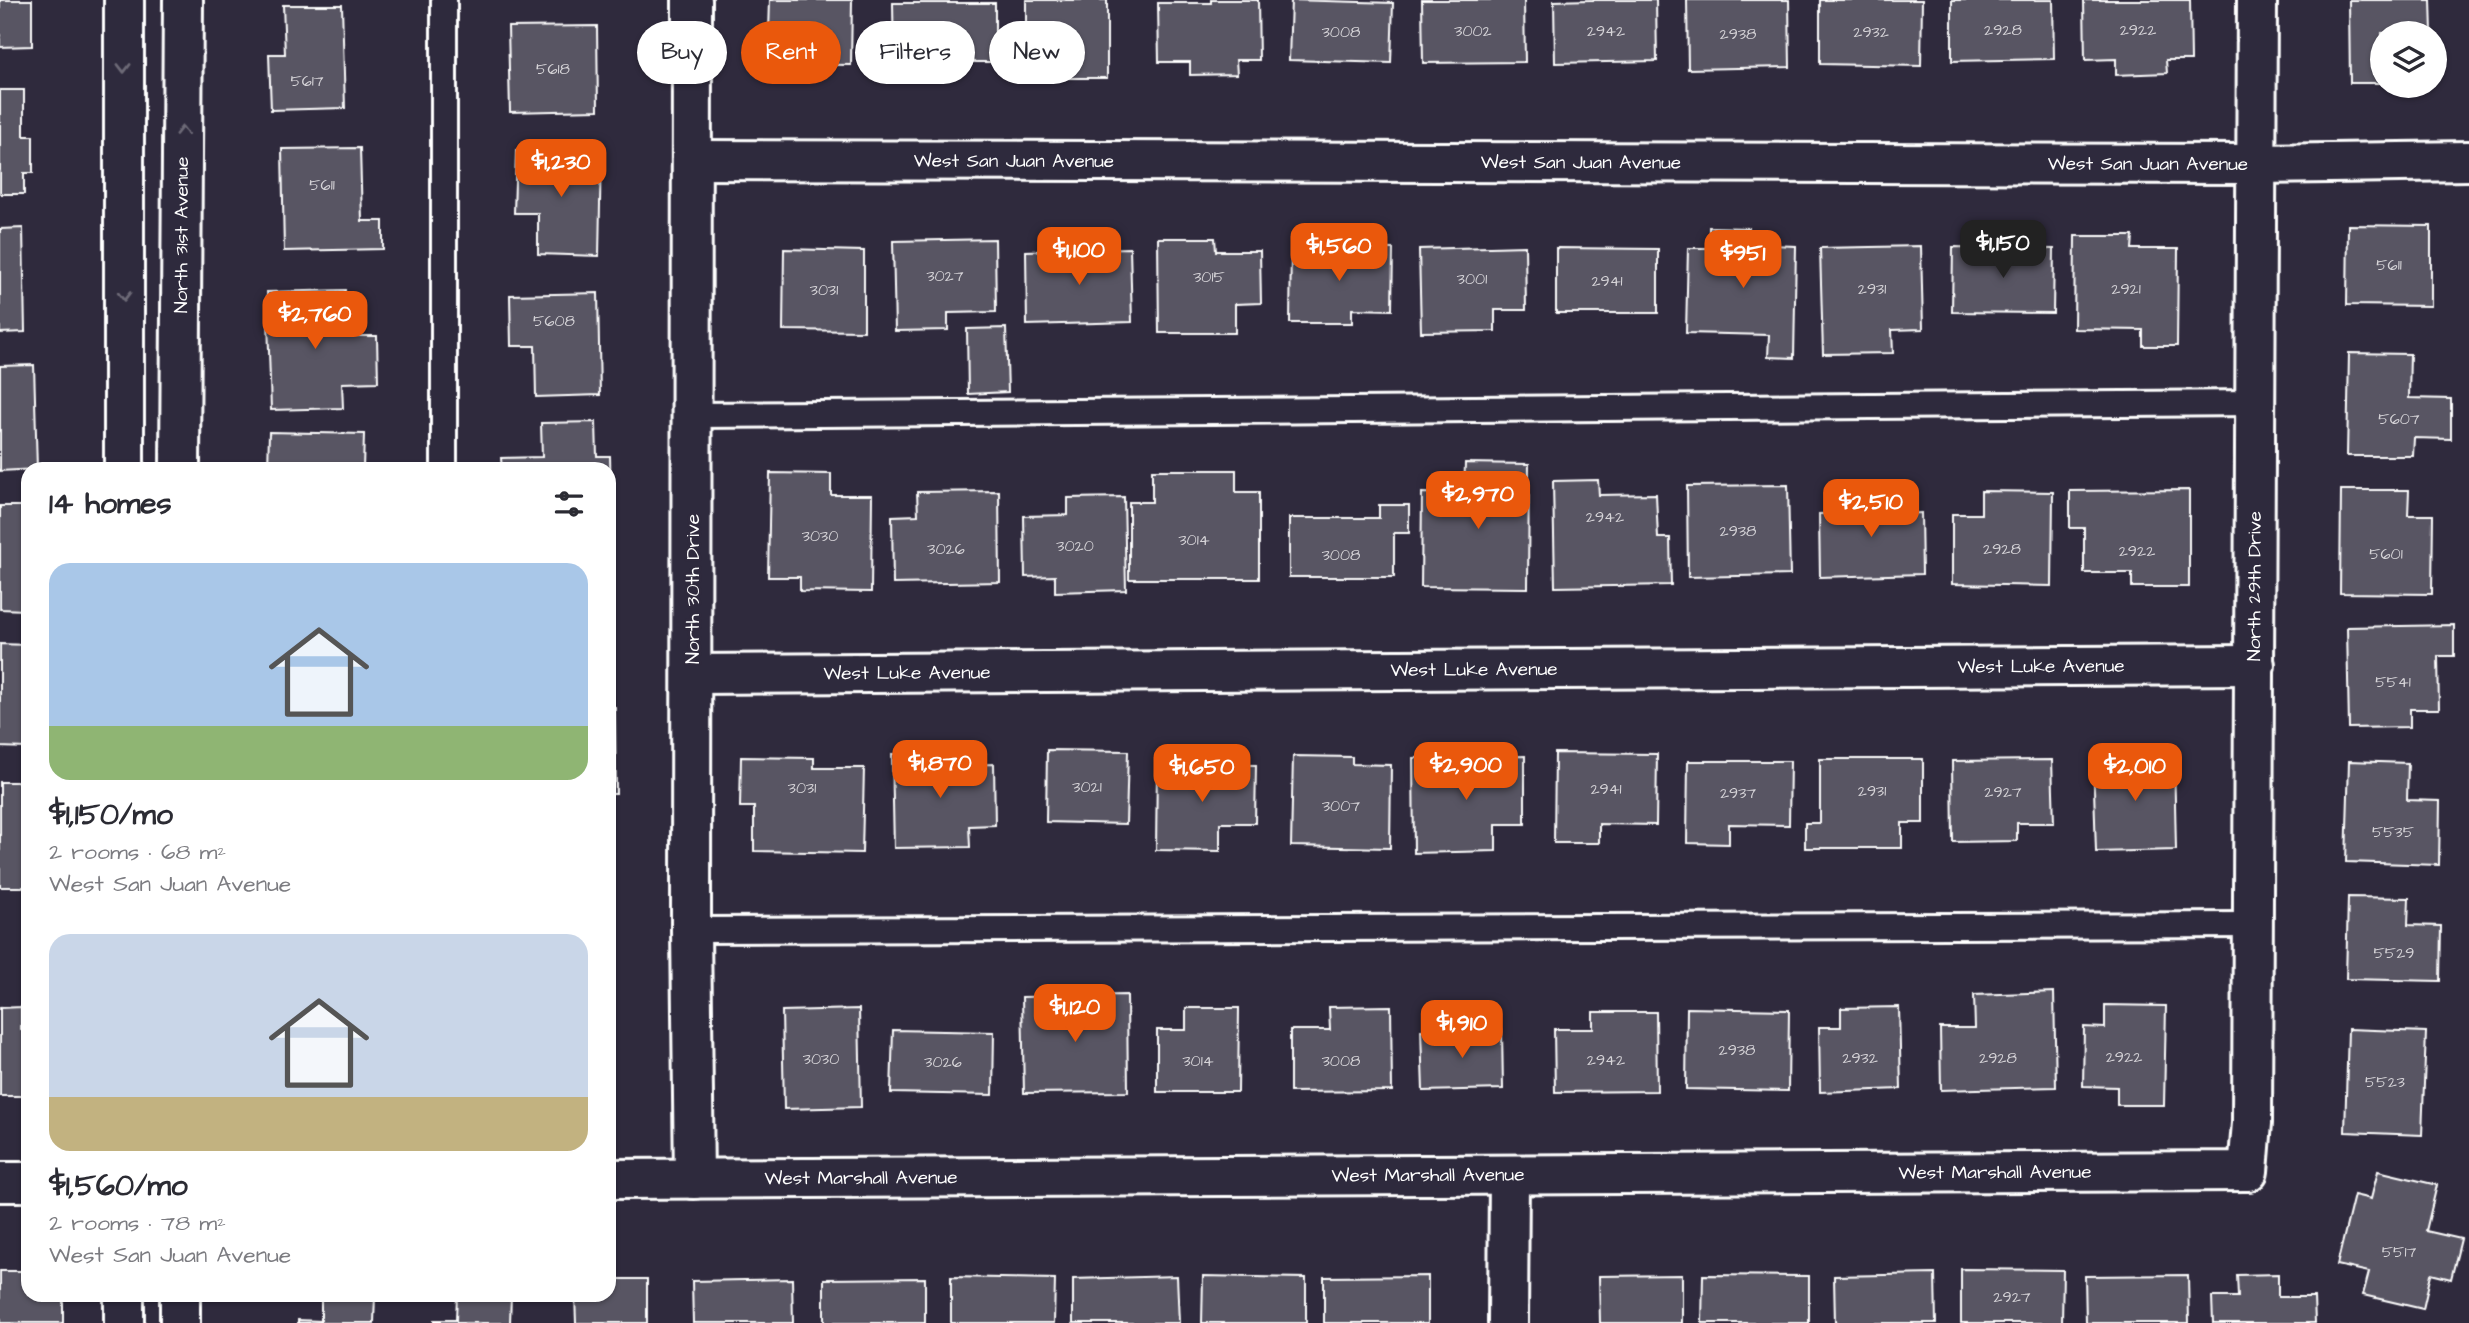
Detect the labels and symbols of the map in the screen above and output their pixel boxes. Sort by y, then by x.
house number: 2928 [1984,19,2022,41]
house number: 2922 [2120,19,2156,41]
house number: 3002 [1454,20,1492,42]
house number: 2942 [1587,20,1625,42]
house number: 3008 [1322,21,1360,43]
house number: 2932 [1853,21,1889,43]
house number: 2938 [1720,23,1756,45]
house number: 5618 [536,58,570,80]
one-way arrow [116,63,132,74]
house number: 5617 [290,70,324,92]
one-way arrow [174,126,190,136]
pin: $1,230 [504,140,618,199]
street label: West San Juan Avenue [914,147,1114,175]
street label: West San Juan Avenue [1481,149,1681,176]
street label: West San Juan Avenue [2048,150,2248,177]
street label: North 31st Avenue [167,157,195,313]
house number: 5611 [309,174,335,196]
pin: $1,150 [1946,220,2060,280]
pin: $1,560 [1282,224,1396,283]
pin: $1,100 [1022,228,1136,287]
pin: $951 [1702,230,1784,290]
house number: 5611 [2376,254,2402,276]
house number: 3027 [926,265,964,287]
house number: 3015 [1193,266,1225,288]
house number: 3001 [1457,268,1487,290]
house number: 2941 [1591,270,1623,292]
house number: 2931 [1858,278,1886,300]
house number: 2921 [2111,278,2141,300]
house number: 3031 [810,279,838,301]
one-way arrow [116,291,132,302]
pin: $2,760 [258,292,372,351]
house number: 5608 [533,310,575,332]
house number: 5607 [2378,408,2420,430]
pin: $2,970 [1421,472,1535,531]
pin: $2,510 [1814,480,1928,539]
house number: 2942 [1586,506,1624,528]
street label: North 29th Drive [2241,511,2268,661]
street label: North 30th Drive [680,514,707,664]
house number: 2938 [1720,520,1756,542]
house number: 3030 [802,525,838,547]
house number: 3014 [1178,529,1210,551]
house number: 3020 [1056,535,1094,557]
house number: 3026 [927,538,965,560]
house number: 2928 [1983,538,2021,560]
house number: 2922 [2119,540,2155,562]
house number: 5601 [2369,543,2403,565]
house number: 3008 [1322,544,1360,566]
street label: West Luke Avenue [1957,652,2125,680]
street label: West Luke Avenue [1390,656,1558,683]
street label: West Luke Avenue [823,659,991,687]
house number: 5541 [2375,671,2411,693]
pin: $1,870 [883,740,997,800]
pin: $2,900 [1409,742,1523,802]
pin: $1,650 [1145,744,1259,804]
pin: $2,010 [2078,744,2192,803]
house number: 3021 [1072,776,1102,798]
house number: 3031 [788,777,816,799]
house number: 2941 [1590,778,1622,800]
house number: 2931 [1858,780,1886,802]
house number: 2927 [1984,781,2022,803]
house number: 2937 [1720,782,1756,804]
house number: 3007 [1322,795,1360,817]
house number: 5535 [2372,821,2415,843]
house number: 5529 [2374,942,2414,964]
pin: $1,120 [1018,984,1132,1044]
pin: $1,910 [1405,1000,1519,1060]
house number: 2938 [1719,1039,1755,1061]
house number: 2922 [2106,1046,2142,1068]
house number: 2932 [1842,1047,1878,1069]
house number: 2928 [1979,1047,2017,1069]
house number: 3030 [803,1048,839,1070]
house number: 2942 [1587,1049,1625,1071]
house number: 3014 [1182,1050,1214,1072]
house number: 3008 [1322,1050,1360,1072]
house number: 3026 [924,1051,962,1073]
house number: 5523 [2365,1071,2405,1093]
street label: West Marshall Avenue [1898,1158,2091,1186]
street label: West Marshall Avenue [1331,1161,1524,1189]
street label: West Marshall Avenue [764,1164,957,1192]
house number: 5517 [2382,1241,2416,1263]
house number: 2927 [1993,1286,2031,1308]

